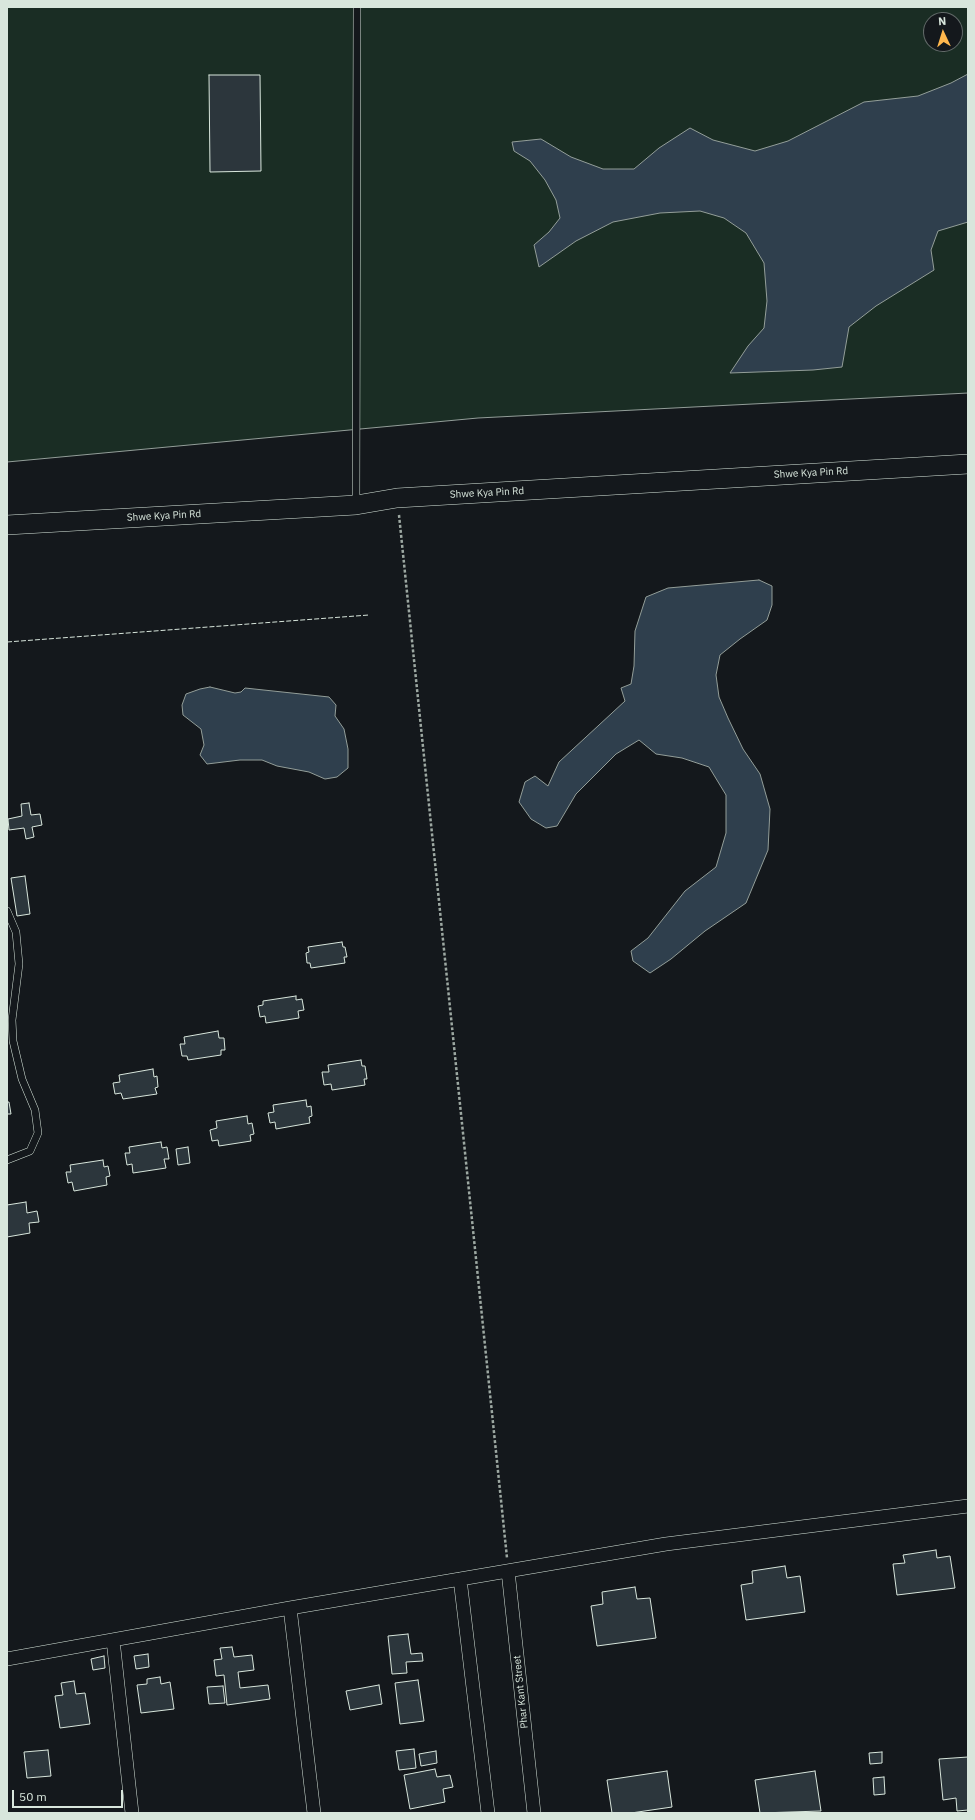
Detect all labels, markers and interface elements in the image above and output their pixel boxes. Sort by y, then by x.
north arrow [923,12,963,52]
text: N [938,14,947,28]
street label: Shwe Kya Pin Rd [774,465,848,481]
street label: Shwe Kya Pin Rd [450,485,524,501]
street label: Shwe Kya Pin Rd [127,508,201,524]
street label: Phar Kant Street [511,1655,531,1729]
scale bar [14,1782,125,1808]
text: 50 m [19,1789,47,1804]

